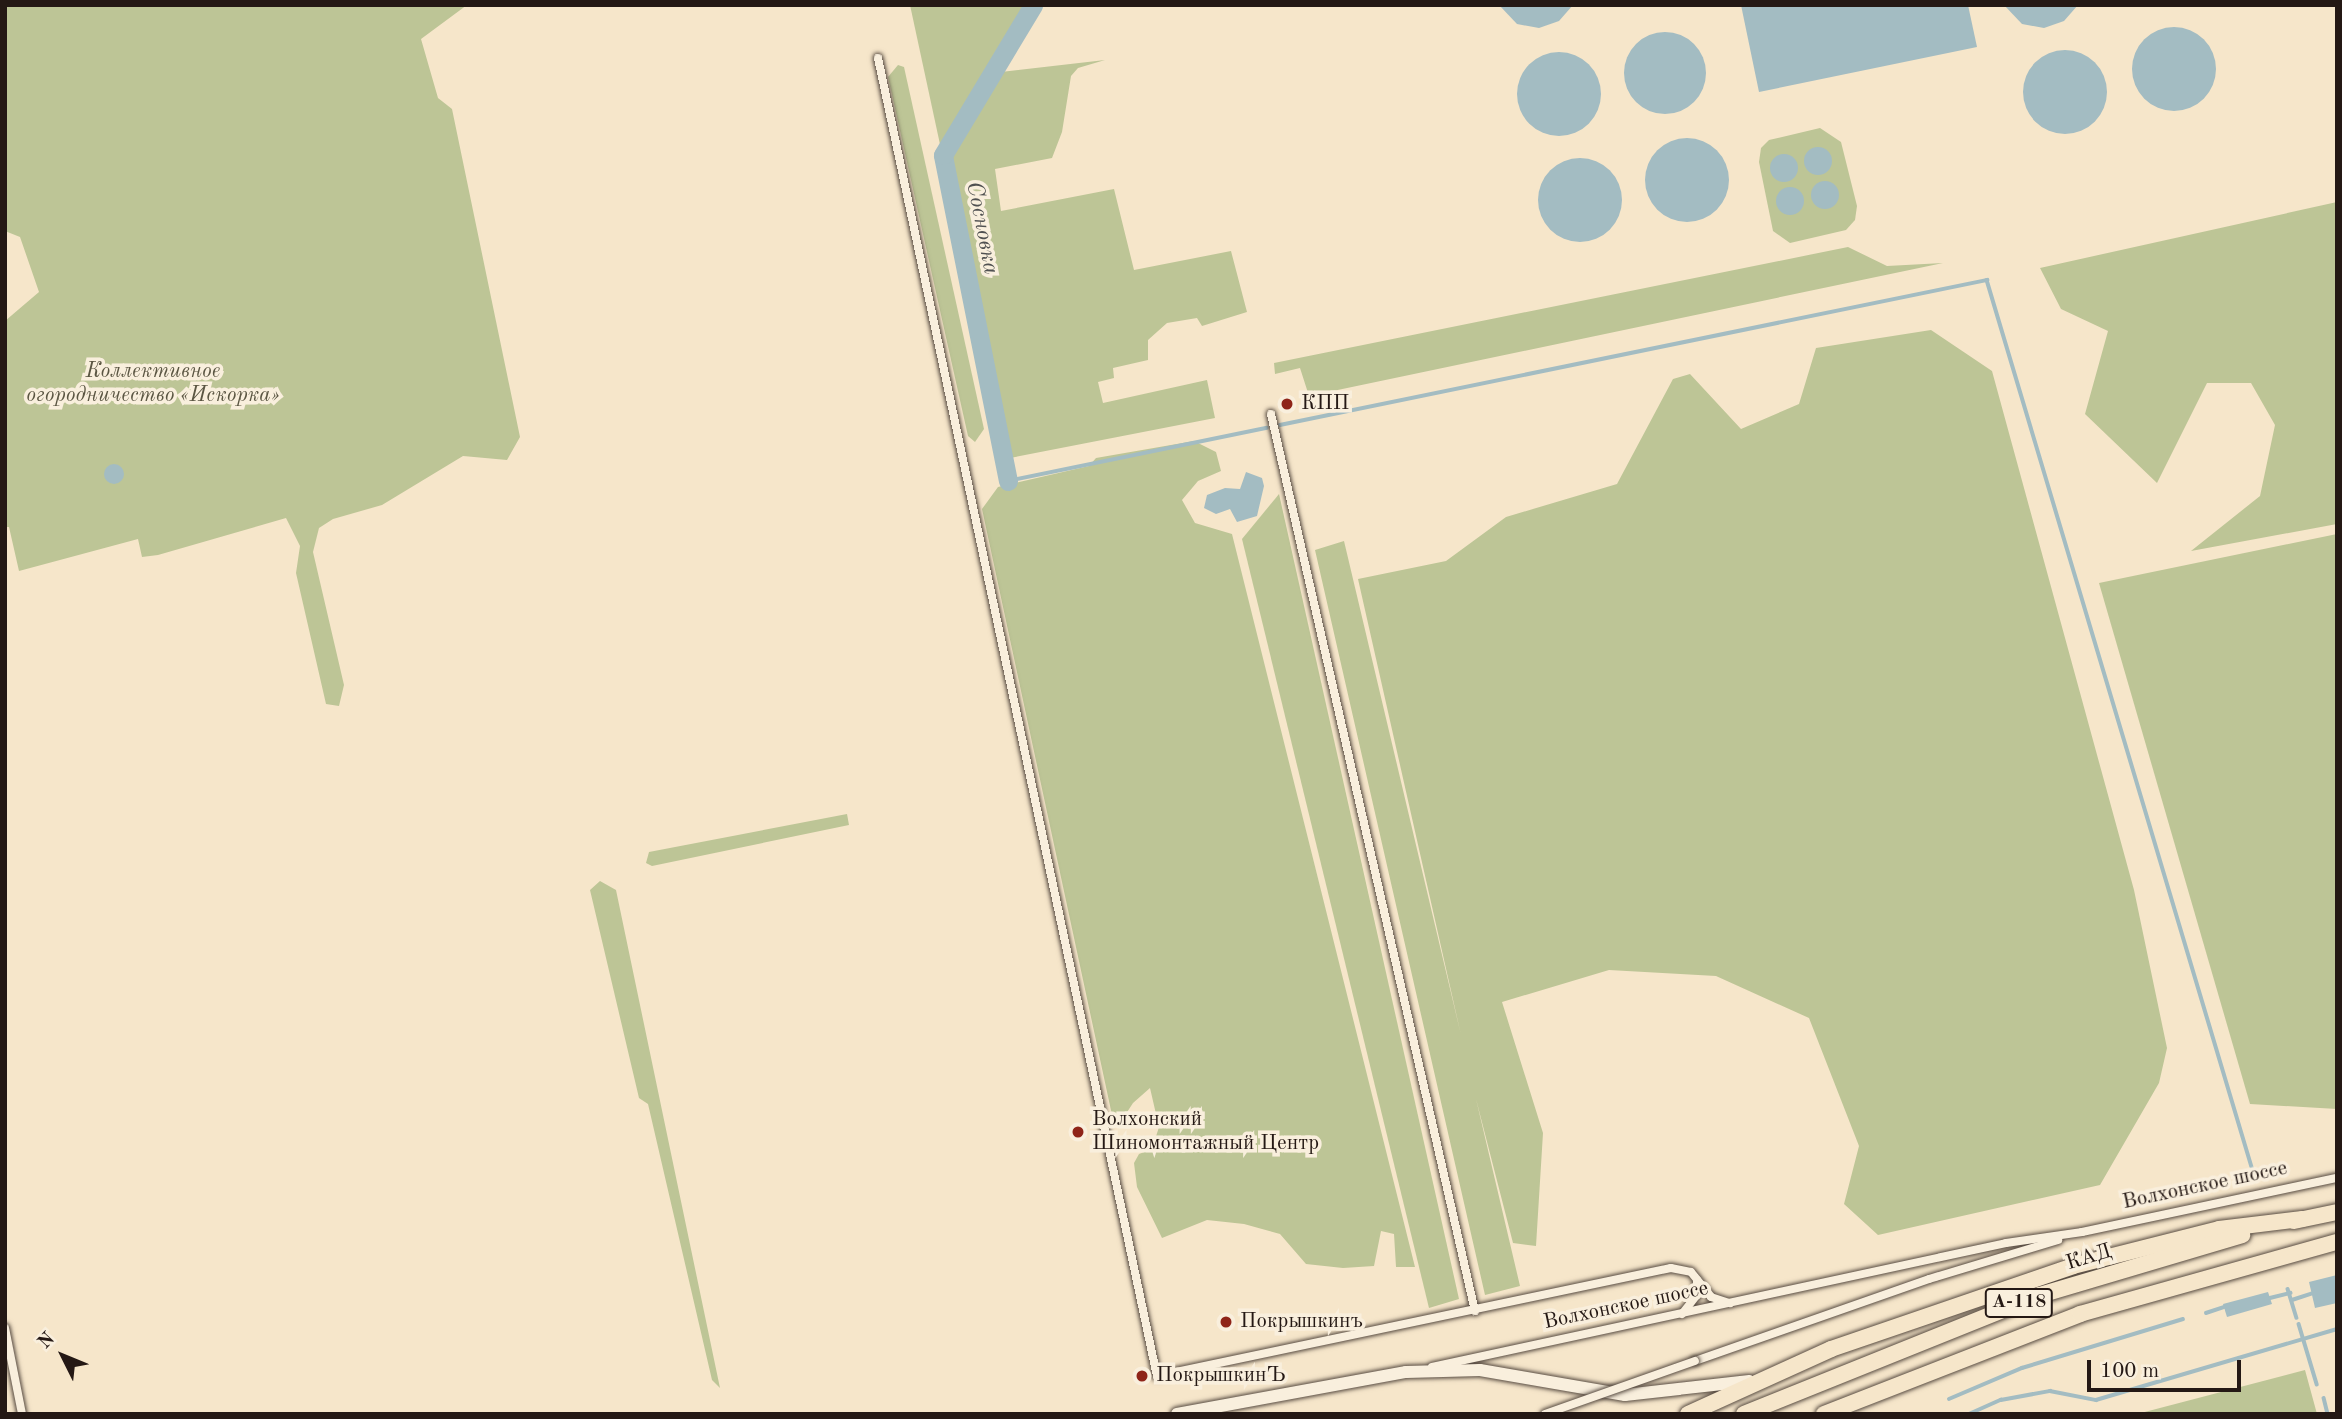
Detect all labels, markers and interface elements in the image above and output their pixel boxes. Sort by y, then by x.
water label: Сосновка [959,179,1005,277]
park label: Коллективное огородничество «Искорка» [26,359,280,409]
place label: КПП [1301,391,1349,417]
marker: КПП [1279,396,1295,412]
place label: Волхонский Шиномонтажный Центр [1092,1107,1319,1157]
marker: Волхонский Шиномонтажный Центр [1070,1124,1086,1140]
street label: Волхонское шоссе [2120,1156,2290,1216]
street label: КАД [2063,1239,2115,1277]
street label: Волхонское шоссе [1541,1276,1711,1336]
road number: А-118 [1984,1288,2054,1318]
place label: Покрышкинъ [1240,1309,1363,1335]
marker: Покрышкинъ [1218,1314,1234,1330]
north arrow [28,1321,98,1391]
text: N [35,1330,59,1353]
scale bar [2090,1346,2244,1390]
text: 100 m [2100,1361,2159,1382]
place label: ПокрышкинЪ [1156,1363,1286,1389]
marker: ПокрышкинЪ [1134,1368,1150,1384]

